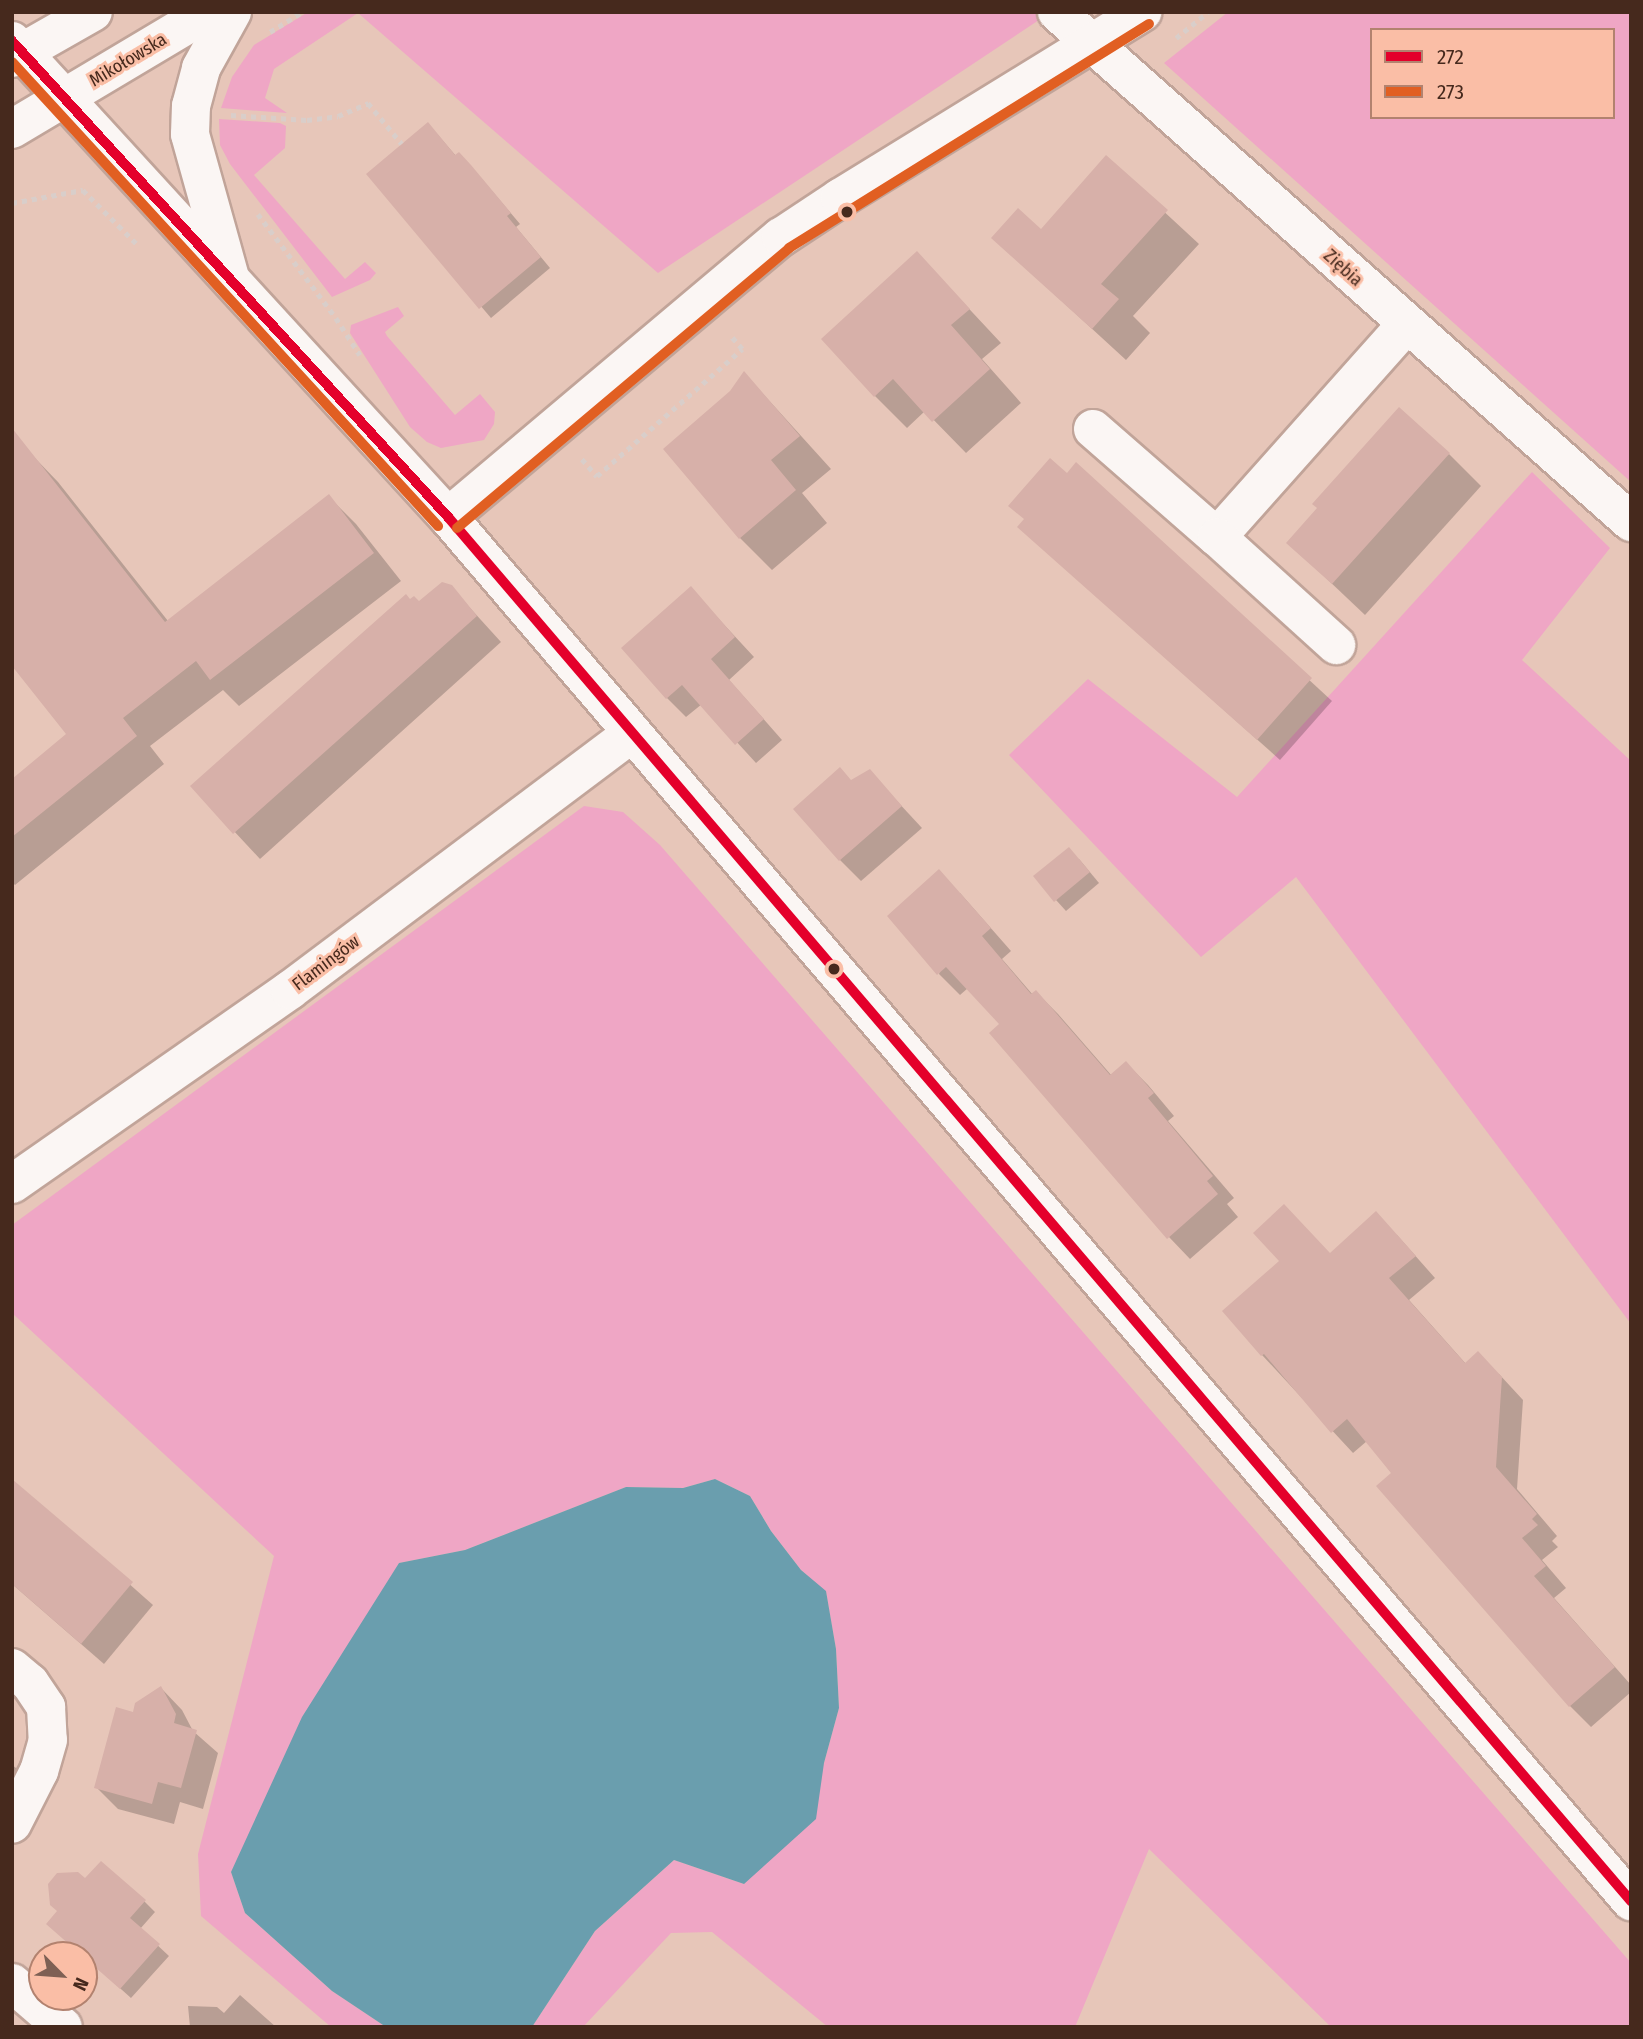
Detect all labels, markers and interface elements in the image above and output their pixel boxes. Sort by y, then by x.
legend [1370,28,1615,119]
street label: Mikołowska [86,29,170,91]
text: 272 [1437,44,1464,70]
text: 273 [1437,79,1464,105]
unlabelled marker [840,205,854,219]
street label: Ziębia [1319,245,1367,291]
street label: Flamingów [288,931,364,995]
unlabelled marker [827,962,841,976]
north arrow [28,1941,98,2011]
text: N [68,1974,94,1994]

